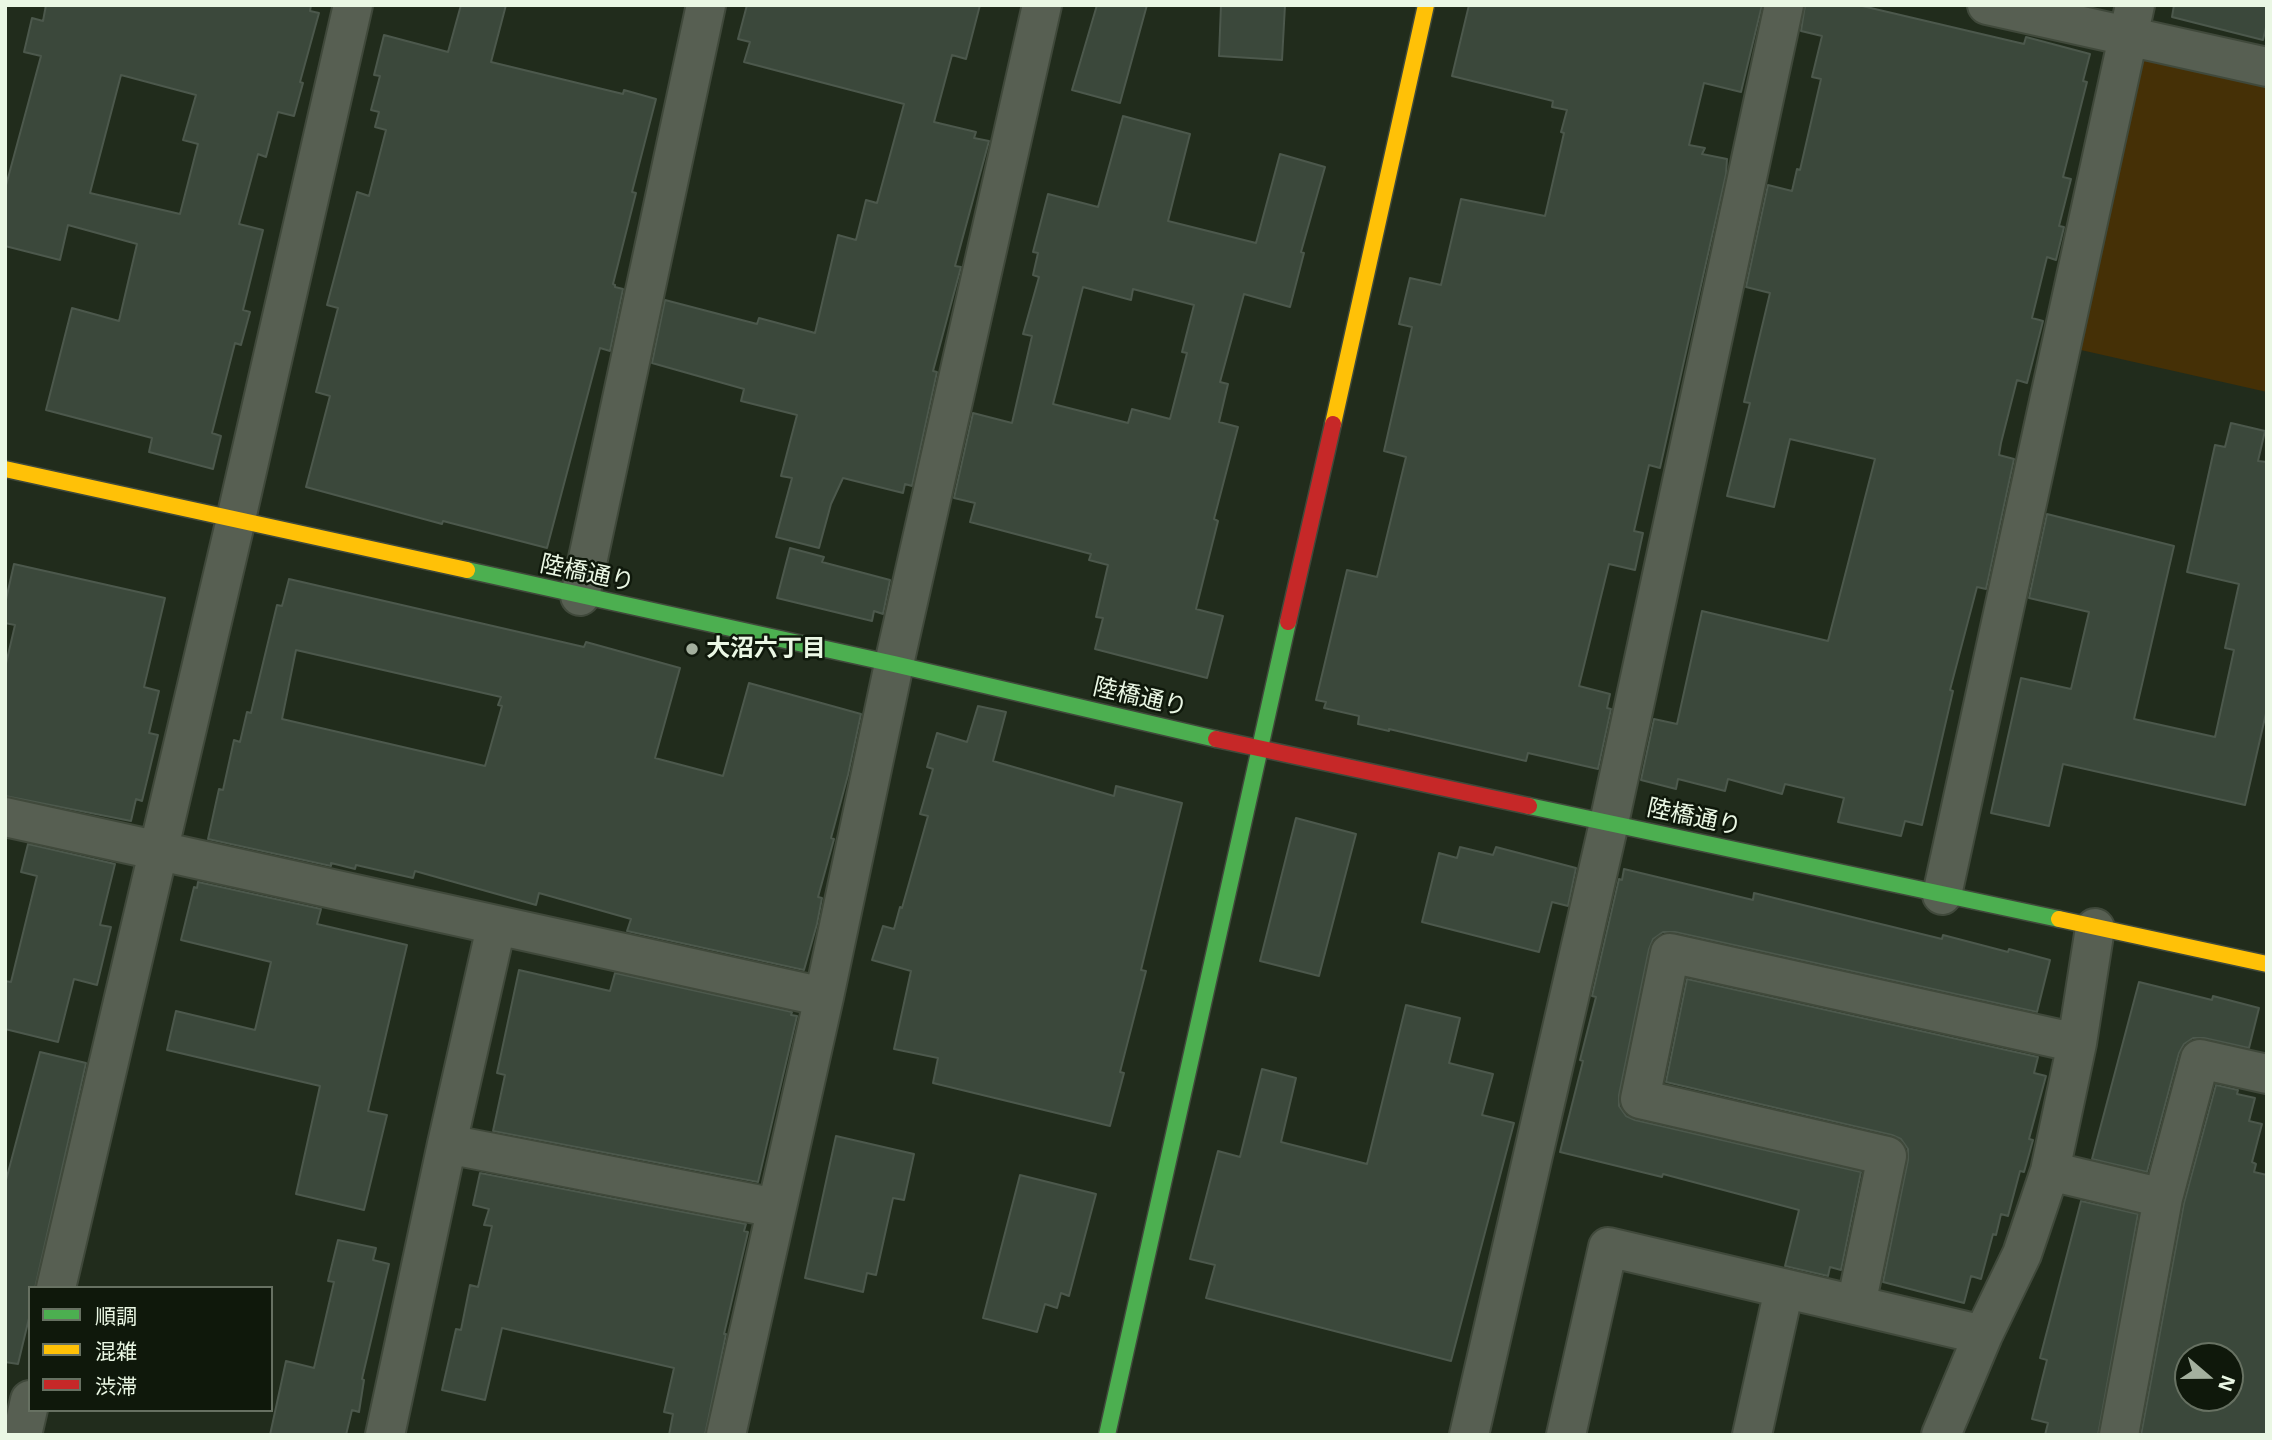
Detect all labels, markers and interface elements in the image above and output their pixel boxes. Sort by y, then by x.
street label: 陸橋通り [537,550,637,598]
place label: 大沼六丁目 [706,635,826,663]
marker: 大沼六丁目 [684,641,700,657]
street label: 陸橋通り [1090,673,1190,723]
street label: 陸橋通り [1644,794,1744,842]
legend [28,1286,273,1412]
text: 順調 [95,1302,137,1330]
text: 混雑 [95,1337,137,1365]
north arrow [2174,1342,2244,1412]
text: 渋滞 [95,1372,137,1400]
text: N [2212,1372,2242,1395]

